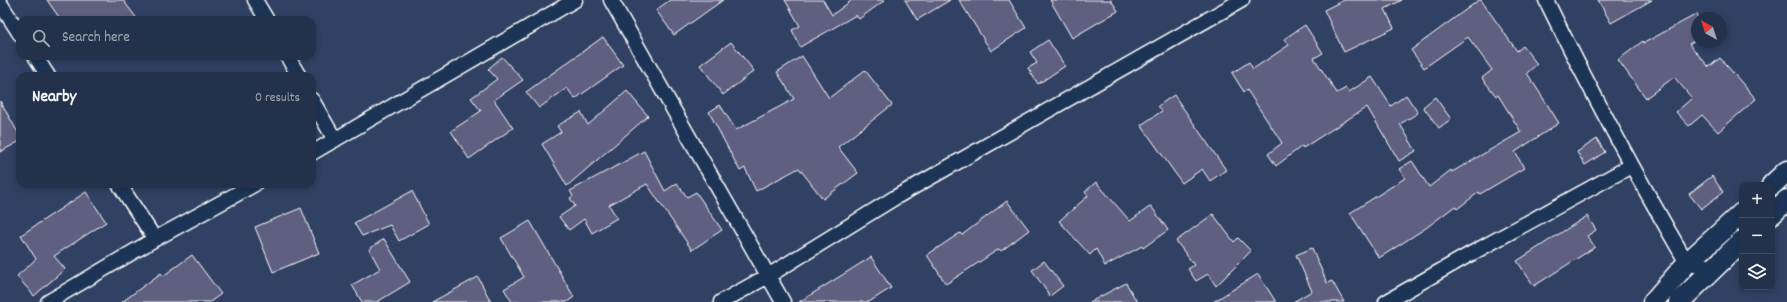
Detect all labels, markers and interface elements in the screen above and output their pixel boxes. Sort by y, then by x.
north arrow [1691,12,1727,48]
search box [16,16,316,60]
icon: search [30,27,52,49]
text: Search here [62,27,130,49]
text: Nearby [32,86,76,110]
text: 0 results [255,89,300,108]
map controls [1739,182,1775,290]
button: + [1739,182,1775,218]
button: − [1739,218,1775,254]
button: layers [1739,254,1775,290]

